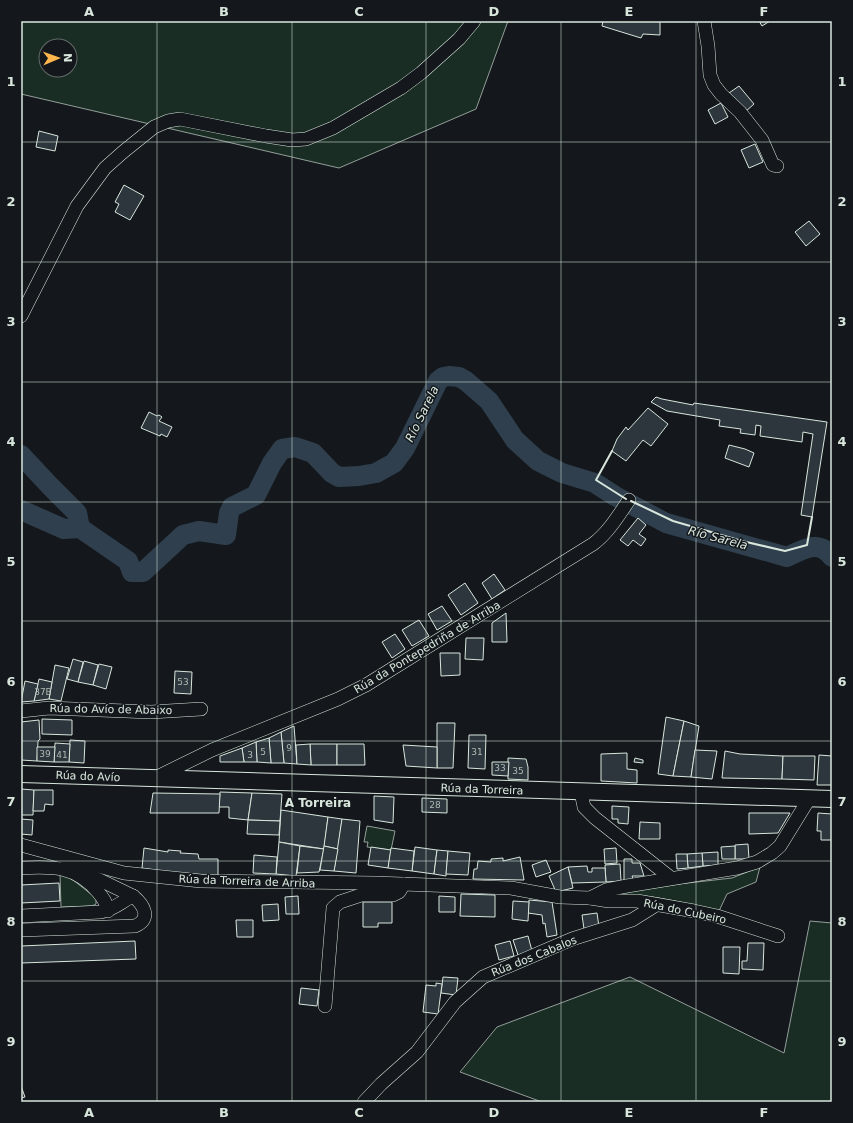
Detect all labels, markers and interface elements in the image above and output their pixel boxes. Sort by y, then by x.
text: A [84,4,94,19]
text: B [219,4,229,19]
text: C [354,4,364,19]
text: D [489,4,500,19]
text: E [625,4,633,19]
text: F [760,4,768,19]
north arrow [38,38,78,78]
text: N [61,53,74,63]
text: 1 [6,74,16,89]
text: 1 [837,74,847,89]
text: 2 [6,194,16,209]
text: 2 [837,194,847,209]
text: 3 [6,314,16,329]
text: 3 [837,314,847,329]
water label: Río Sarela [402,384,442,444]
text: 4 [6,434,16,449]
text: 4 [837,434,847,449]
water label: Río Sarela [687,523,749,553]
text: 5 [6,554,16,569]
text: 5 [837,554,847,569]
street label: Rúa da Pontepedriña de Arriba [352,598,503,696]
text: 6 [6,674,16,689]
text: 6 [837,674,847,689]
house number: 53 [177,677,189,687]
house number: 37B [34,687,52,697]
street label: Rúa do Avío de Abaixo [50,702,173,717]
house number: 9 [286,743,292,753]
house number: 5 [260,747,266,757]
house number: 31 [471,747,483,757]
house number: 39 [39,749,51,759]
house number: 41 [56,750,68,760]
house number: 3 [247,750,253,760]
house number: 33 [494,763,506,773]
house number: 35 [512,766,524,776]
street label: Rúa do Avío [55,769,121,784]
street label: Rúa da Torreira [440,782,524,797]
text: 7 [6,794,16,809]
text: 7 [837,794,847,809]
district label: A Torreira [285,796,351,810]
house number: 28 [429,800,441,810]
street label: Rúa da Torreira de Arriba [178,873,316,890]
street label: Rúa do Cubeiro [642,896,728,927]
text: 8 [6,914,16,929]
text: 8 [837,914,847,929]
street label: Rúa dos Cabalos [490,933,579,980]
text: 9 [6,1034,16,1049]
text: 9 [837,1034,847,1049]
text: A [84,1105,94,1120]
text: B [219,1105,229,1120]
text: C [354,1105,364,1120]
text: D [489,1105,500,1120]
text: E [625,1105,633,1120]
text: F [760,1105,768,1120]

